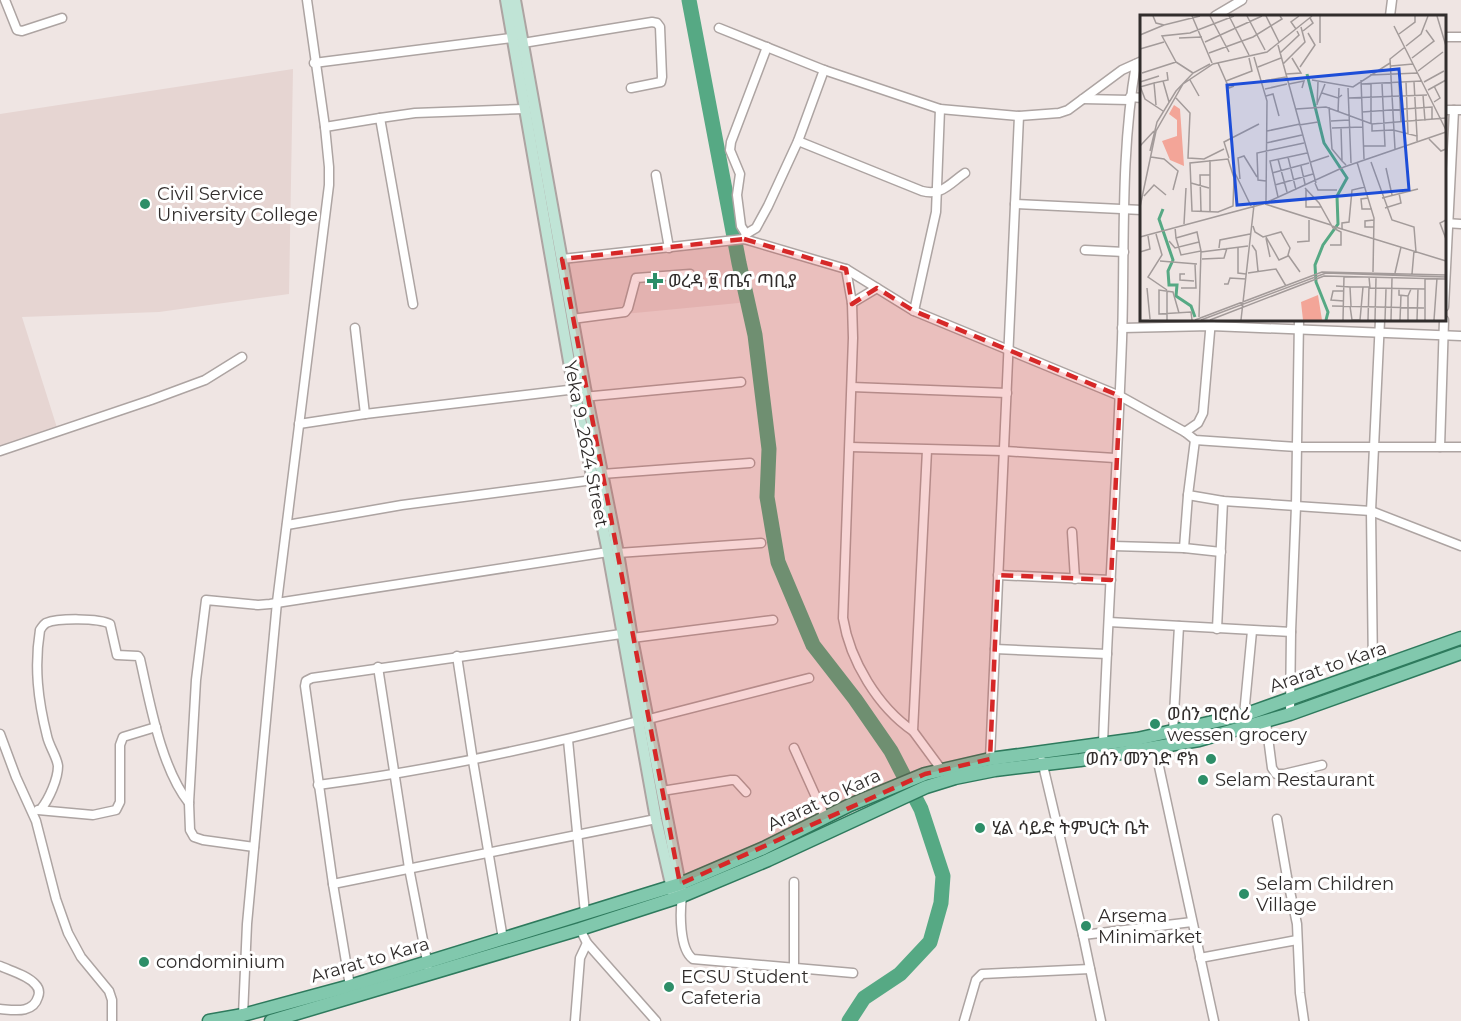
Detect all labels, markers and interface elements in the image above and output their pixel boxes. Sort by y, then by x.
inset map [1140,15,1446,321]
place label: Civil Service University College [157,183,318,226]
marker: Civil Service University College [138,197,152,211]
place label: ወረዳ ፱ ጤና ጣቢያ [668,270,797,292]
marker: ወረዳ ፱ ጤና ጣቢያ [646,272,664,290]
street label: Yeka 9_2624 Street [559,359,613,529]
street label: Ararat to Kara [1267,637,1389,697]
place label: ወሰን ግሮሰሪ wessen grocery [1167,703,1307,746]
marker: ወሰን ግሮሰሪ wessen grocery [1148,717,1162,731]
place label: ወሰን መንገድ ኖክ [1085,748,1199,770]
marker: ወሰን መንገድ ኖክ [1204,752,1218,766]
street label: Ararat to Kara [764,764,884,836]
place label: Selam Restaurant [1215,769,1375,791]
marker: Selam Restaurant [1196,773,1210,787]
place label: ሂል ሳይድ ትምህርት ቤት [992,817,1149,839]
marker: ሂል ሳይድ ትምህርት ቤት [973,821,987,835]
place label: Selam Children Village [1256,873,1394,916]
marker: Selam Children Village [1237,887,1251,901]
place label: Arsema Minimarket [1098,905,1202,948]
marker: Arsema Minimarket [1079,919,1093,933]
street label: Ararat to Kara [308,933,432,987]
place label: condominium [156,951,285,973]
marker: condominium [137,955,151,969]
place label: ECSU Student Cafeteria [681,966,809,1009]
marker: ECSU Student Cafeteria [662,980,676,994]

